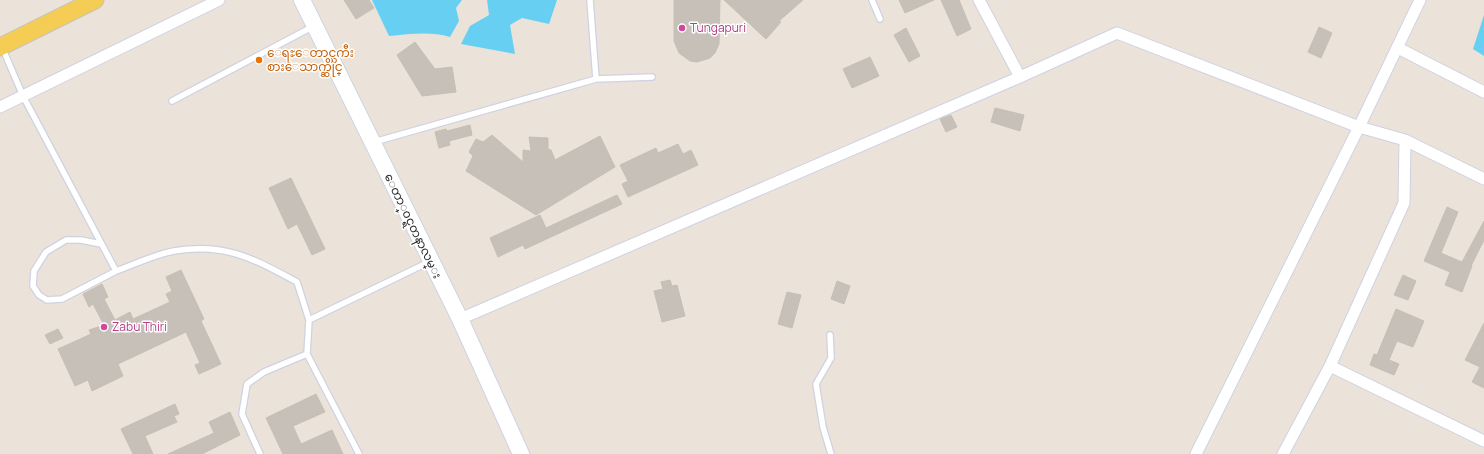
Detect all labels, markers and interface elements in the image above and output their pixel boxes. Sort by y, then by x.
place label: Tungapuri [690,19,746,36]
marker: Tungapuri [677,23,687,33]
place label: ေရႊေတာင္ႀကီး စားေသာက္ဆိုင္ [267,44,354,77]
marker: ေရႊေတာင္ႀကီး စားေသာက္ဆိုင္ [254,55,264,65]
street label: ေတာ္၀င္ရတနာလမ္း [379,170,446,282]
place label: Zabu Thiri [112,318,167,335]
marker: Zabu Thiri [99,322,109,332]

